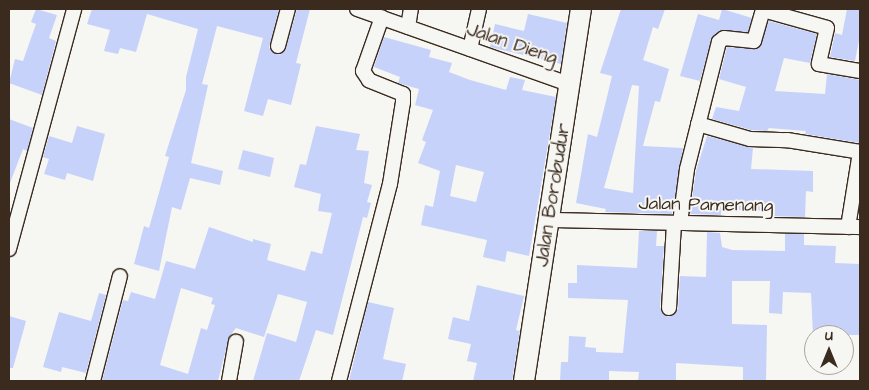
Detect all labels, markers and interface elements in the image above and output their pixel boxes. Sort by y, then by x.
street label: Jalan Dieng [464,18,560,70]
street label: Jalan Borobudur [530,122,576,268]
street label: Jalan Pamenang [638,192,774,218]
north arrow [804,325,854,375]
text: U [825,326,833,346]

